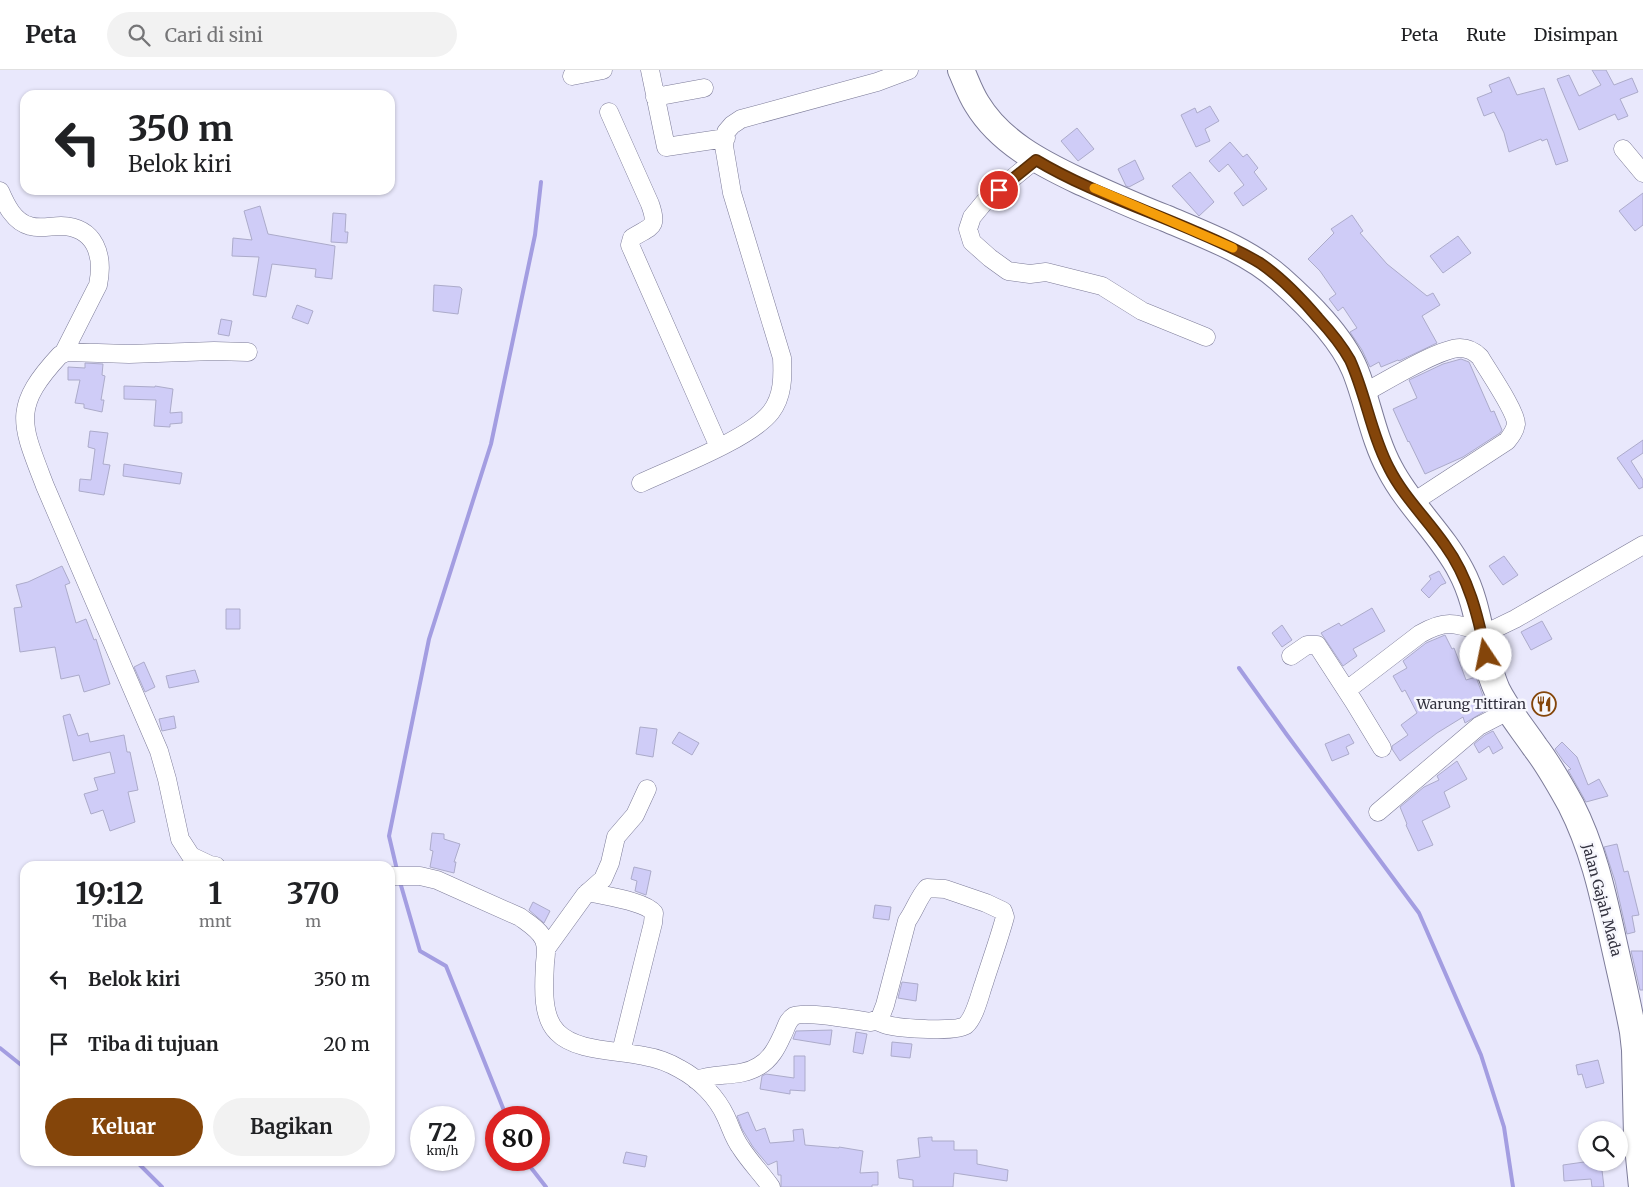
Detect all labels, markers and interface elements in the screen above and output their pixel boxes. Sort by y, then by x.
search box [107,12,457,57]
text: Peta [25,19,77,50]
icon: search [125,21,153,49]
text: Cari di sini [165,23,263,47]
text: Peta [1401,23,1438,46]
text: Rute [1466,23,1506,46]
text: Disimpan [1534,23,1618,46]
text: 350 m [128,107,233,151]
icon: left [45,110,110,175]
text: Belok kiri [128,150,232,178]
pin [978,169,1020,211]
icon: arrive [985,176,1013,204]
position arrow [1459,628,1511,680]
restaurant icon: Warung Tittiran [1531,691,1557,717]
place label: Warung Tittiran [1415,695,1526,713]
street label: Jalan Gajah Mada [1578,841,1626,959]
text: 19:12 [75,874,144,912]
text: 1 [208,874,222,912]
text: 370 [287,874,340,912]
text: Tiba [92,911,127,931]
text: mnt [199,911,232,931]
text: m [305,911,321,931]
icon: left [45,965,73,993]
text: Belok kiri [88,967,180,991]
text: 350 m [314,967,370,991]
icon: arrive [45,1030,73,1058]
text: Tiba di tujuan [88,1032,219,1056]
text: 20 m [323,1032,370,1056]
button: Keluar [45,1098,203,1156]
button: Bagikan [213,1098,370,1156]
speed limit sign: 80 [485,1106,550,1171]
text: 72 [428,1116,457,1148]
map controls [1578,1121,1628,1171]
button: search [1578,1121,1628,1171]
text: km/h [427,1143,458,1158]

